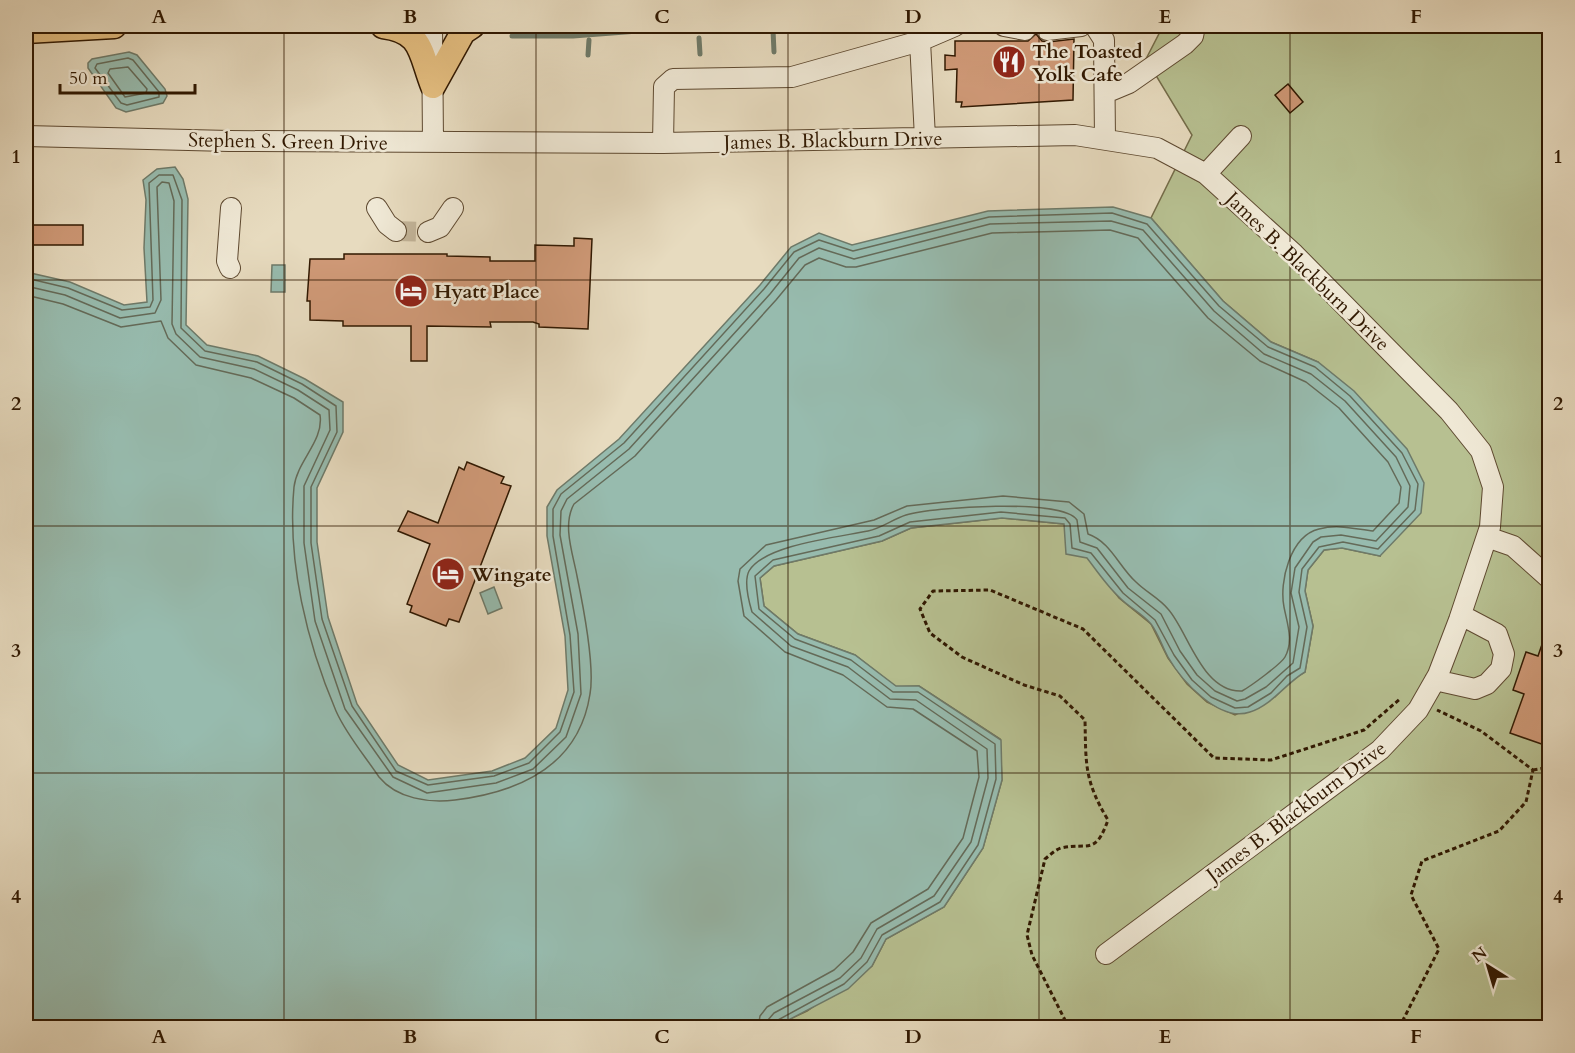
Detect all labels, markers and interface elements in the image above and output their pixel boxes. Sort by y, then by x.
text: A [151,3,167,30]
text: B [403,3,417,30]
text: C [654,3,670,30]
text: D [904,3,922,30]
text: E [1159,3,1171,30]
text: F [1410,3,1422,30]
place label: The Toasted Yolk Cafe [1032,38,1143,88]
restaurant icon: The Toasted Yolk Cafe [991,44,1027,80]
scale bar [60,57,195,95]
text: 50 m [69,66,108,91]
street label: James B. Blackburn Drive [720,125,943,156]
street label: Stephen S. Green Drive [188,126,388,157]
text: 1 [11,143,21,170]
text: 1 [1553,143,1563,170]
street label: James B. Blackburn Drive [1217,184,1396,357]
hotel icon: Hyatt Place [393,273,429,309]
place label: Hyatt Place [434,278,540,305]
text: 2 [11,390,21,417]
text: 2 [1553,390,1563,417]
hotel icon: Wingate [430,556,466,592]
place label: Wingate [470,561,552,588]
text: 3 [11,637,21,664]
text: 3 [1553,637,1563,664]
street label: James B. Blackburn Drive [1198,735,1392,890]
text: 4 [11,883,21,910]
text: 4 [1553,883,1563,910]
north arrow [1458,936,1518,996]
text: N [1467,942,1492,968]
text: A [151,1023,167,1050]
text: B [403,1023,417,1050]
text: C [654,1023,670,1050]
text: D [904,1023,922,1050]
text: E [1159,1023,1171,1050]
text: F [1410,1023,1422,1050]

